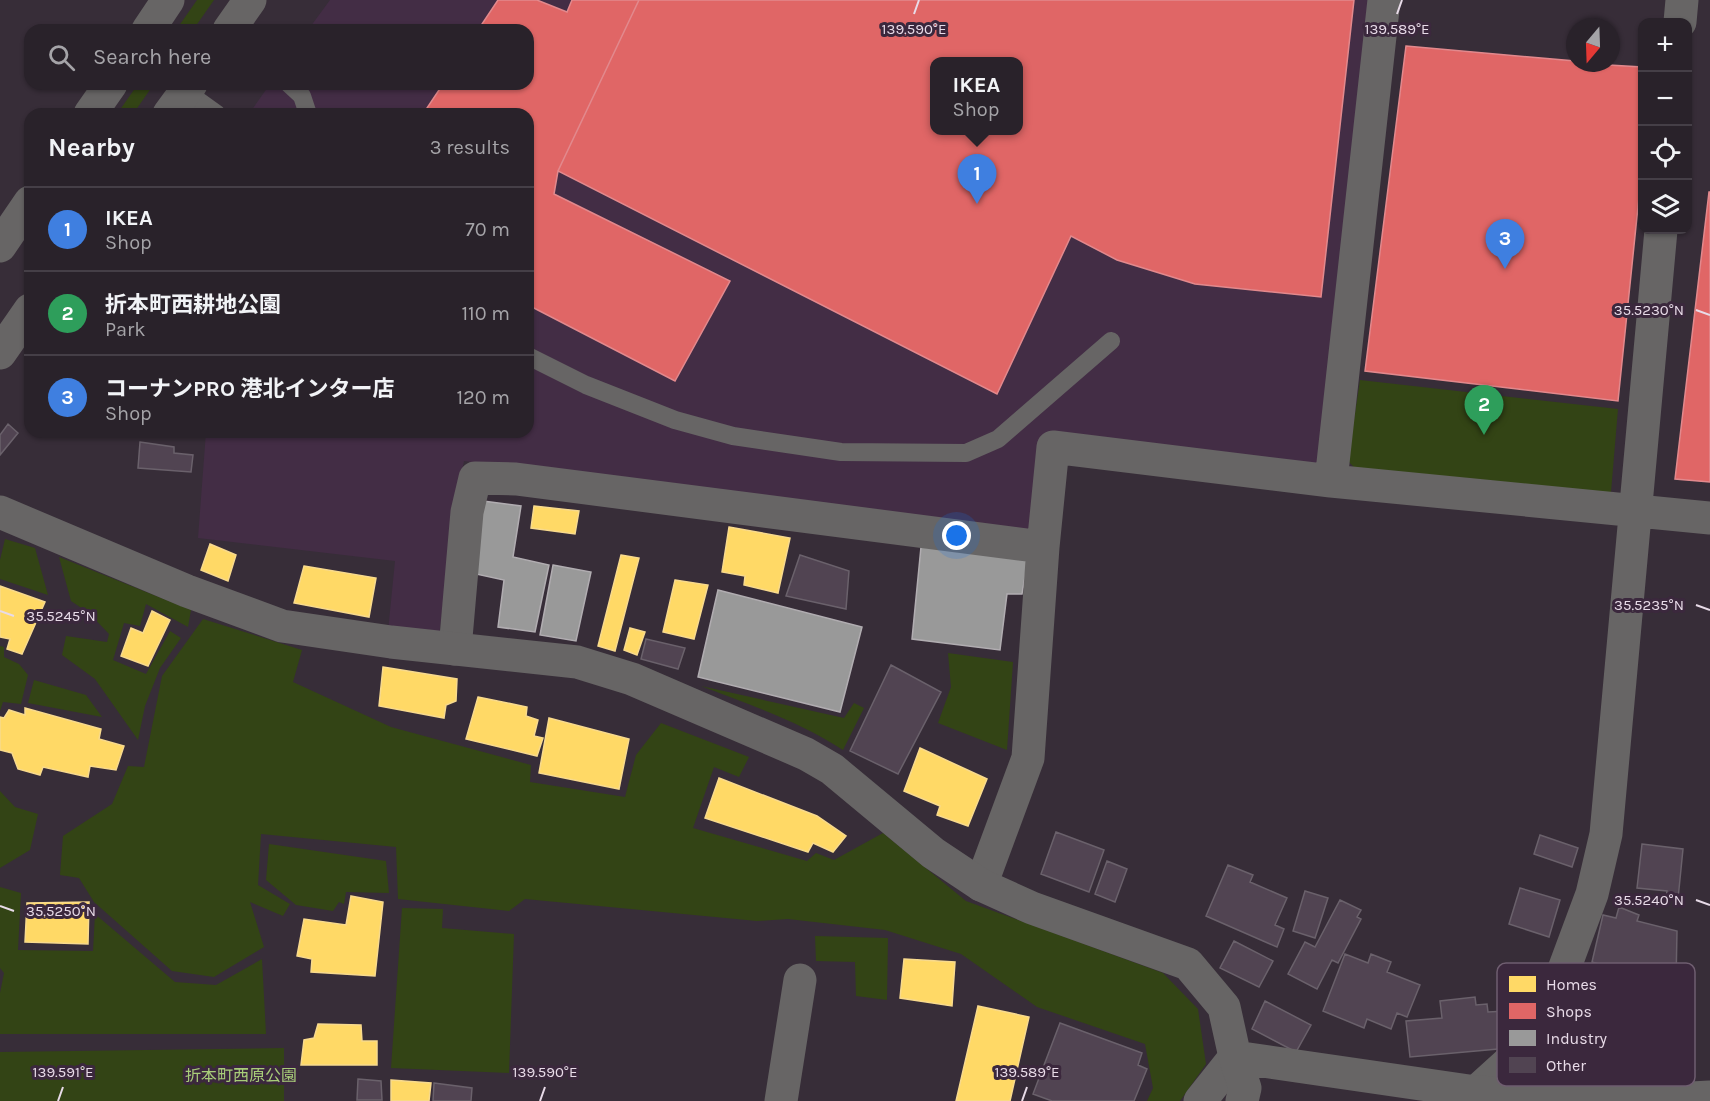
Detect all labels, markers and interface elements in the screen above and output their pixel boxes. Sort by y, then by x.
north arrow [1566,18,1620,72]
map controls [1638,18,1692,234]
button: + [1638,18,1692,72]
text: 139.590°E [882,20,946,38]
text: 139.589°E [1364,20,1430,38]
search box [24,24,534,90]
icon: search [45,41,78,74]
text: Search here [93,44,211,70]
popup [930,57,1023,135]
text: IKEA [953,72,1000,98]
button: − [1638,72,1692,126]
text: Shop [953,98,999,121]
button: locate [1638,126,1692,180]
text: Nearby [48,132,135,163]
text: 3 results [430,136,510,159]
pin: 1 [958,154,996,204]
button: layers [1638,180,1692,234]
text: IKEA [105,205,153,231]
text: 1 [64,218,71,241]
text: 70 m [465,218,510,241]
pin: 3 [1486,220,1524,269]
text: Shop [105,231,152,254]
text: 折本町西耕地公園 [105,292,281,318]
text: 35.5230°N [1614,301,1684,319]
text: 2 [61,302,74,325]
text: 110 m [461,302,510,325]
text: Park [105,318,146,341]
text: コーナンPRO 港北インター店 [105,376,395,402]
text: 3 [61,386,74,409]
text: 120 m [456,386,510,409]
pin: 2 [1464,386,1504,435]
text: Shop [105,402,152,425]
your location [942,521,971,550]
text: 35.5235°N [1614,596,1684,614]
text: 35.5245°N [26,607,96,625]
text: 35.5240°N [1614,891,1684,909]
text: 35.5250°N [26,902,96,920]
legend [1497,963,1695,1086]
text: Homes [1546,975,1597,994]
text: Shops [1546,1002,1592,1021]
text: Industry [1546,1029,1608,1048]
text: Other [1546,1056,1586,1075]
text: 139.591°E [33,1063,93,1081]
text: 139.590°E [513,1063,577,1081]
text: 139.589°E [994,1063,1060,1081]
park label: 折本町西原公園 [185,1066,297,1085]

